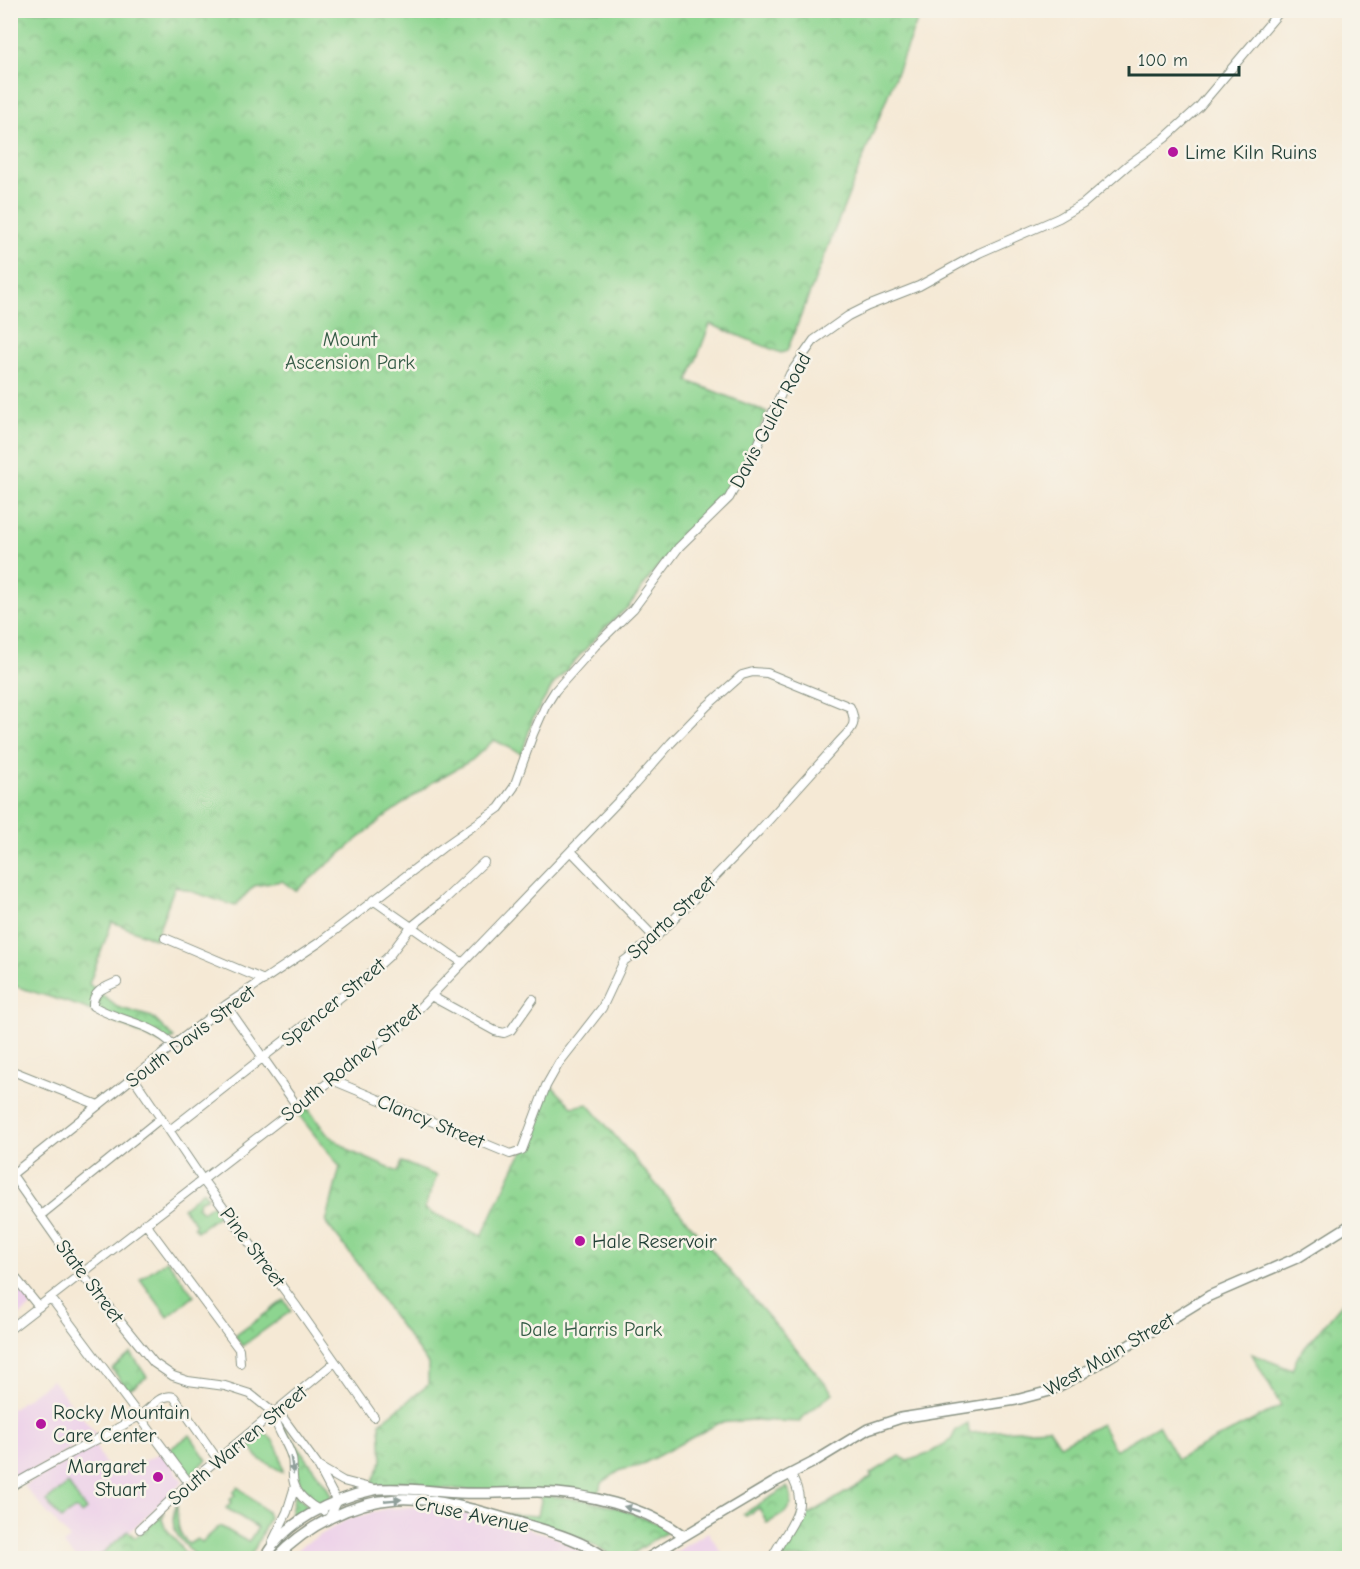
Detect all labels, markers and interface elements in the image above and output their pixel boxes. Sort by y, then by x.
scale bar [1129,39,1238,77]
text: 100 m [1138,50,1188,71]
place label: Lime Kiln Ruins [1185,141,1317,164]
marker: Lime Kiln Ruins [1166,145,1180,159]
park label: Mount Ascension Park [285,328,415,374]
street label: Davis Gulch Road [725,349,816,492]
street label: Sparta Street [622,870,721,964]
street label: Spencer Street [277,953,391,1051]
street label: South Davis Street [121,980,260,1092]
street label: South Rodney Street [276,998,427,1126]
street label: Clancy Street [374,1090,489,1154]
street label: Pine Street [215,1203,291,1293]
place label: Hale Reservoir [592,1230,717,1253]
marker: Hale Reservoir [573,1234,587,1248]
street label: State Street [51,1235,129,1329]
street label: West Main Street [1040,1307,1179,1401]
park label: Dale Harris Park [520,1318,663,1341]
street label: South Warren Street [163,1380,313,1510]
place label: Rocky Mountain Care Center [53,1401,190,1447]
marker: Rocky Mountain Care Center [34,1417,48,1431]
place label: Margaret Stuart [67,1455,147,1501]
one-way arrow [287,1455,296,1474]
marker: Margaret Stuart [151,1470,165,1484]
street label: Cruse Avenue [413,1491,531,1538]
one-way arrow [384,1495,403,1505]
one-way arrow [623,1504,641,1513]

